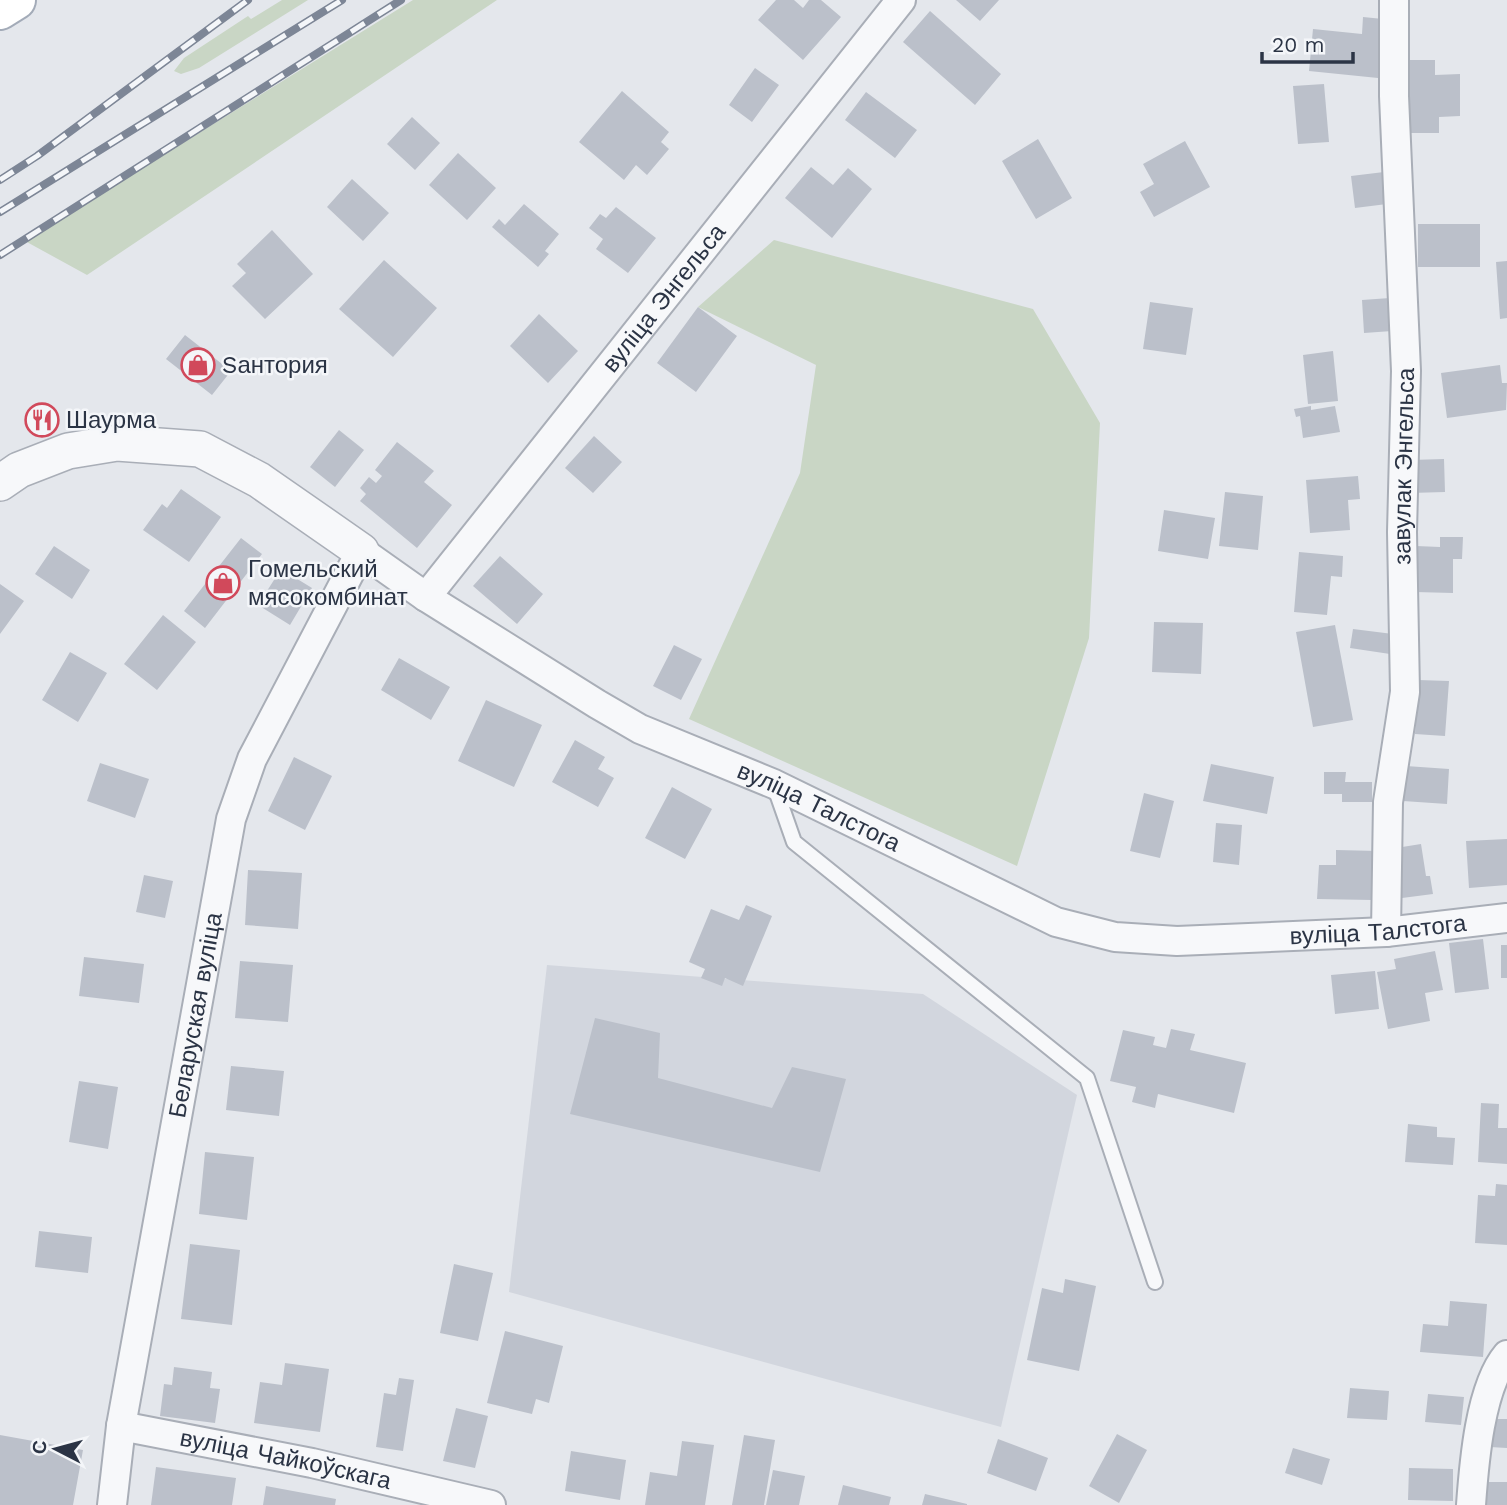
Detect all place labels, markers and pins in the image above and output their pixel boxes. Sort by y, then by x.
shop icon: Sантория [179,346,217,384]
place label: Sантория [222,351,328,379]
restaurant icon: Шаурма [23,401,61,439]
place label: Шаурма [66,406,157,434]
place label: Гомельский мясокомбинат [248,555,408,611]
shop icon: Гомельский мясокомбинат [204,564,242,602]

